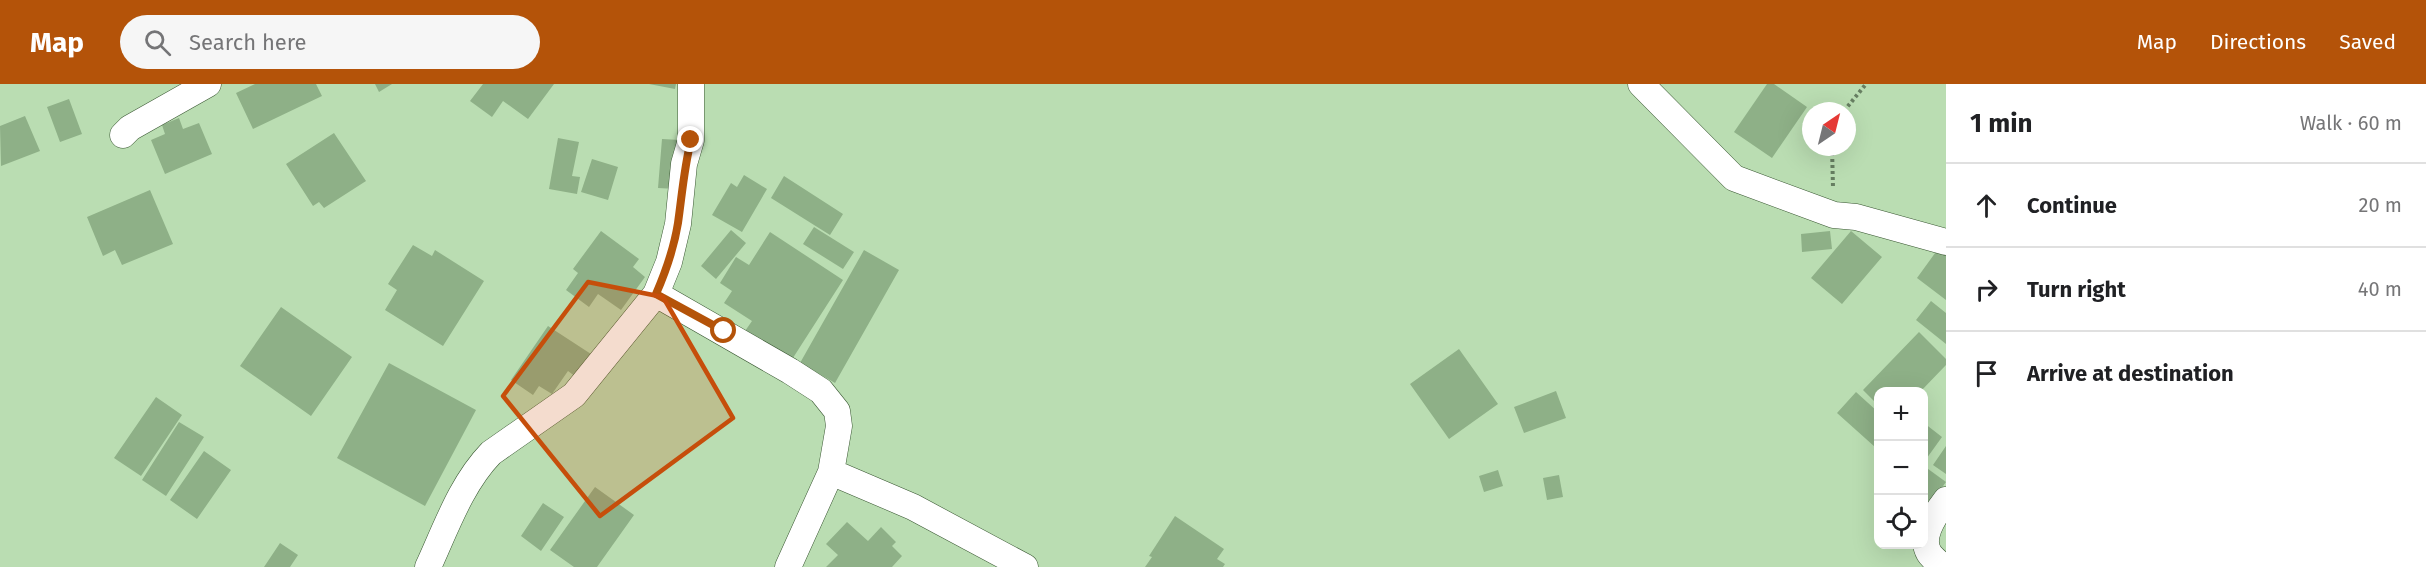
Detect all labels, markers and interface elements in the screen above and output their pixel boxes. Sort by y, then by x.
search box [120,15,540,69]
text: Map [30,26,84,59]
icon: search [141,26,174,59]
text: Search here [189,29,307,56]
text: Map [2137,29,2177,55]
text: Directions [2210,29,2306,55]
text: Saved [2339,29,2396,55]
north arrow [1802,102,1856,156]
text: 1 min [1970,108,2033,139]
text: Walk · 60 m [2300,111,2402,135]
route end [677,126,703,152]
icon: ahead [1970,189,2003,222]
text: Continue [2027,192,2117,219]
text: 20 m [2359,193,2402,217]
icon: right [1970,273,2003,306]
text: Turn right [2027,276,2126,303]
text: 40 m [2358,277,2402,301]
route start [710,317,736,343]
icon: arrive [1970,357,2003,390]
text: Arrive at destination [2027,360,2234,387]
map controls [1874,387,1928,549]
button: + [1874,387,1928,441]
button: − [1874,441,1928,495]
button: locate [1874,495,1928,549]

